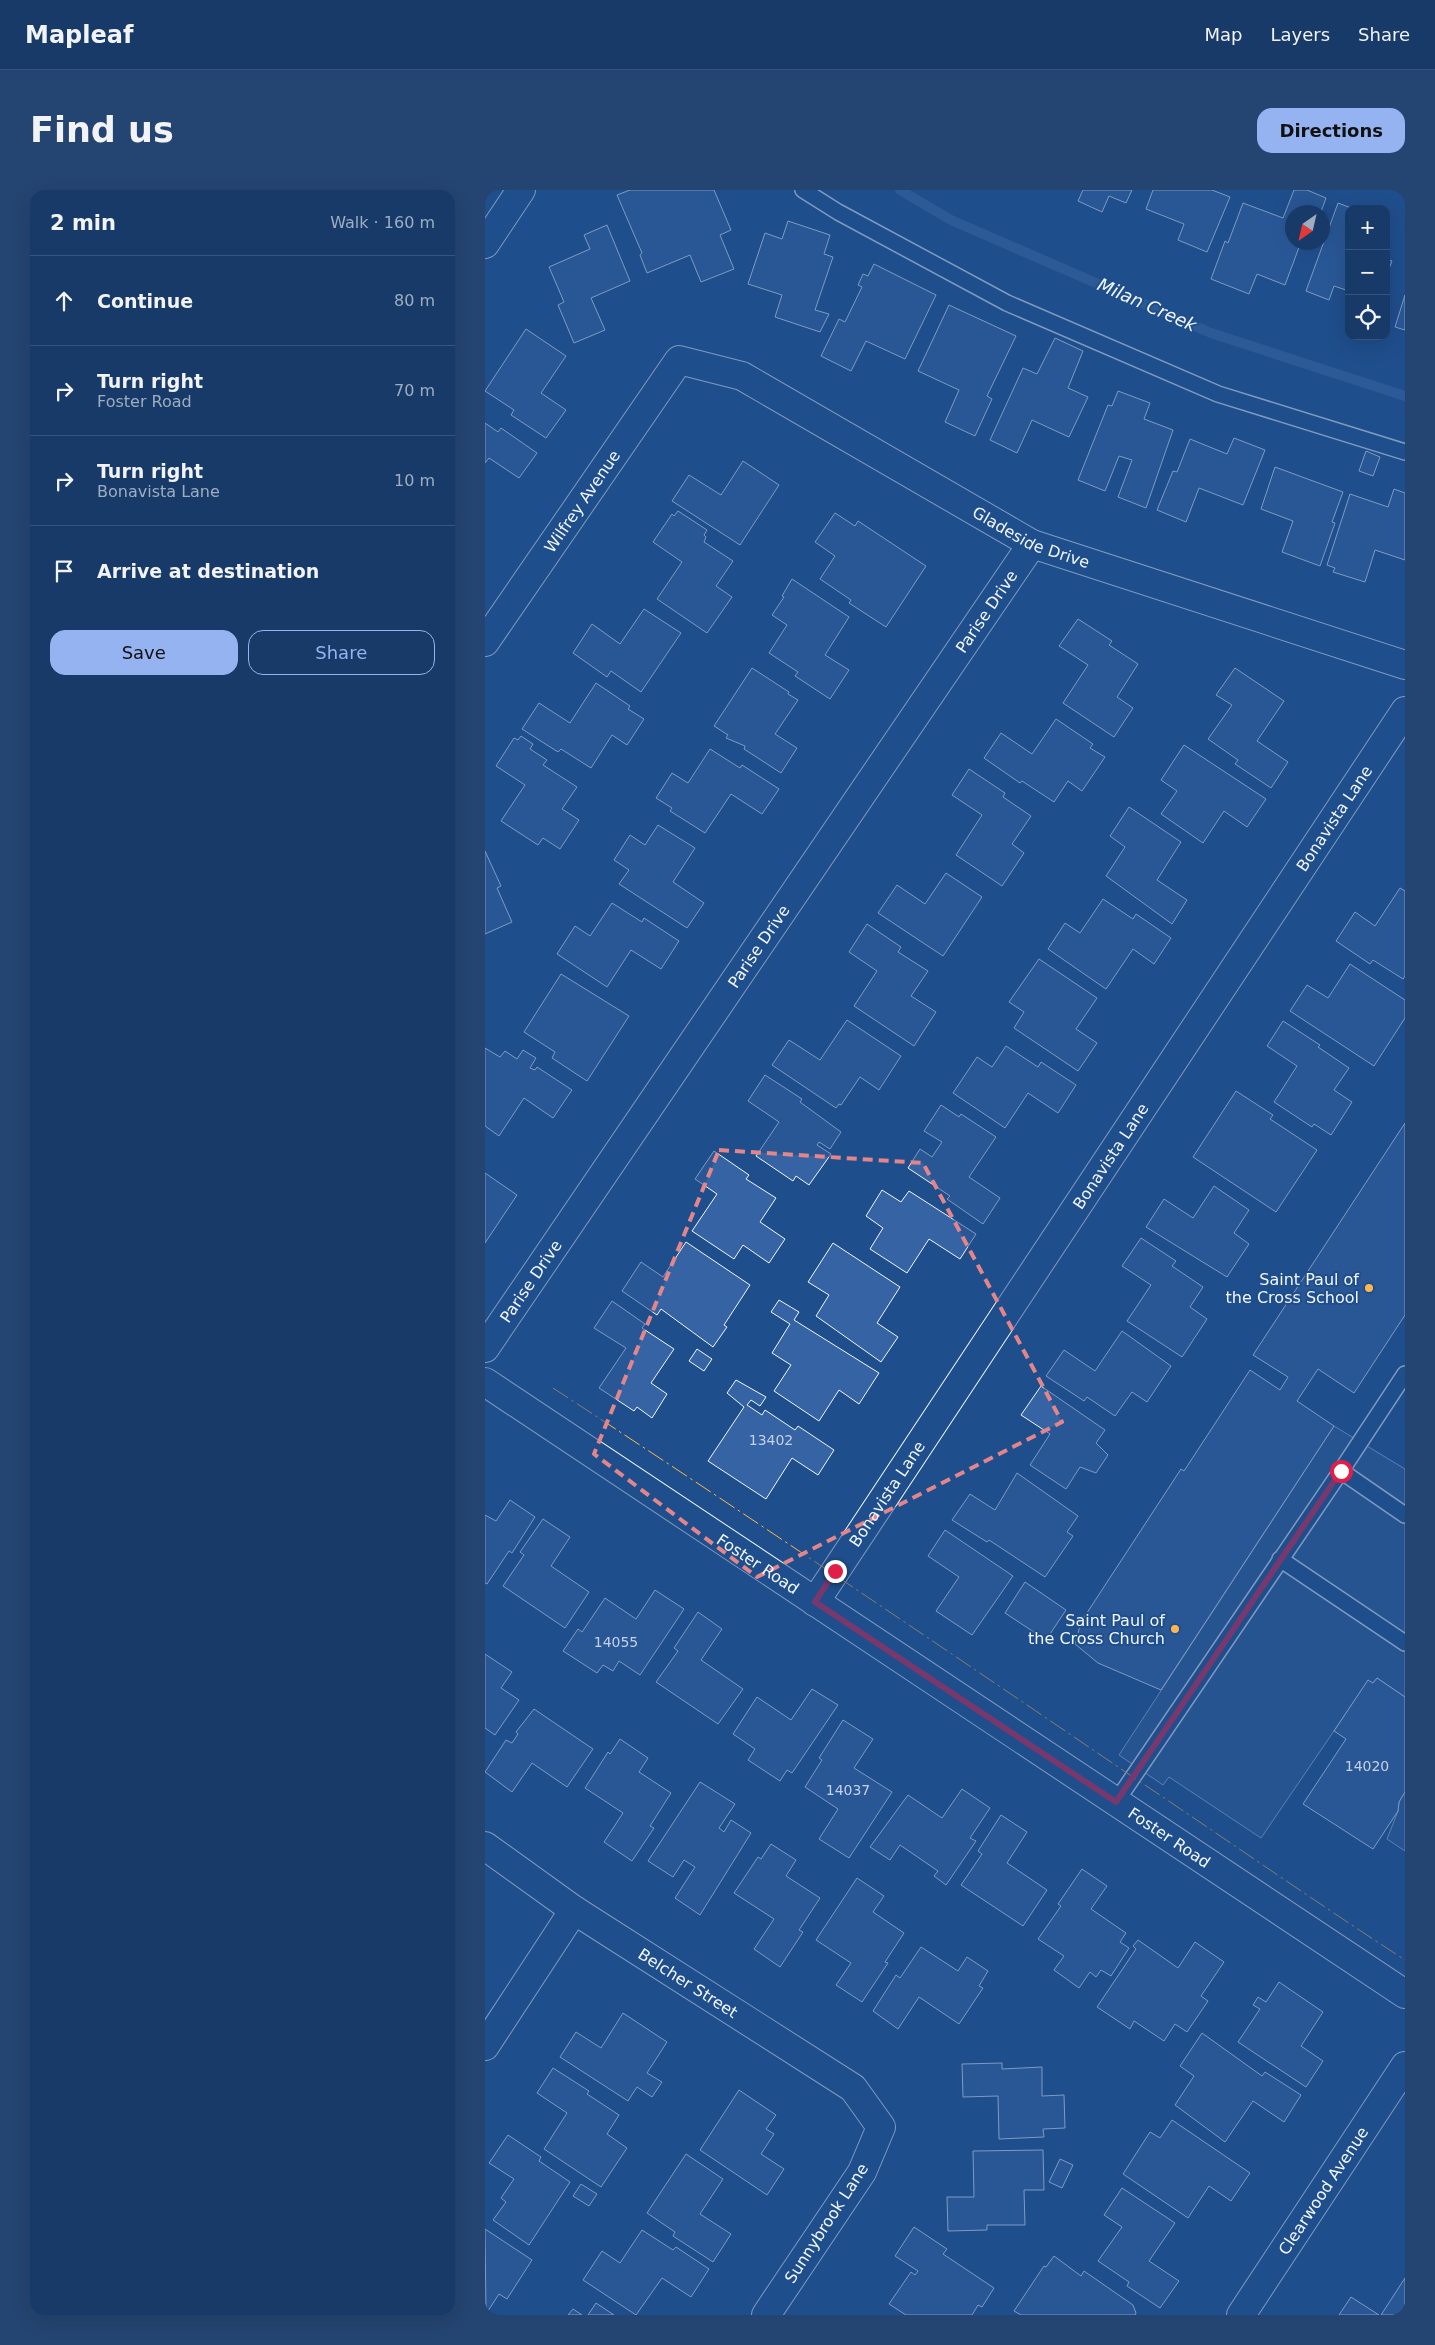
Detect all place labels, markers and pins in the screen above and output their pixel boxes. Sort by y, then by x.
place label: Saint Paul of the Cross School [1226,1270,1359,1307]
marker: Saint Paul of the Cross School [1363,1282,1375,1294]
place label: Saint Paul of the Cross Church [1028,1611,1165,1648]
marker: Saint Paul of the Cross Church [1169,1623,1181,1635]

